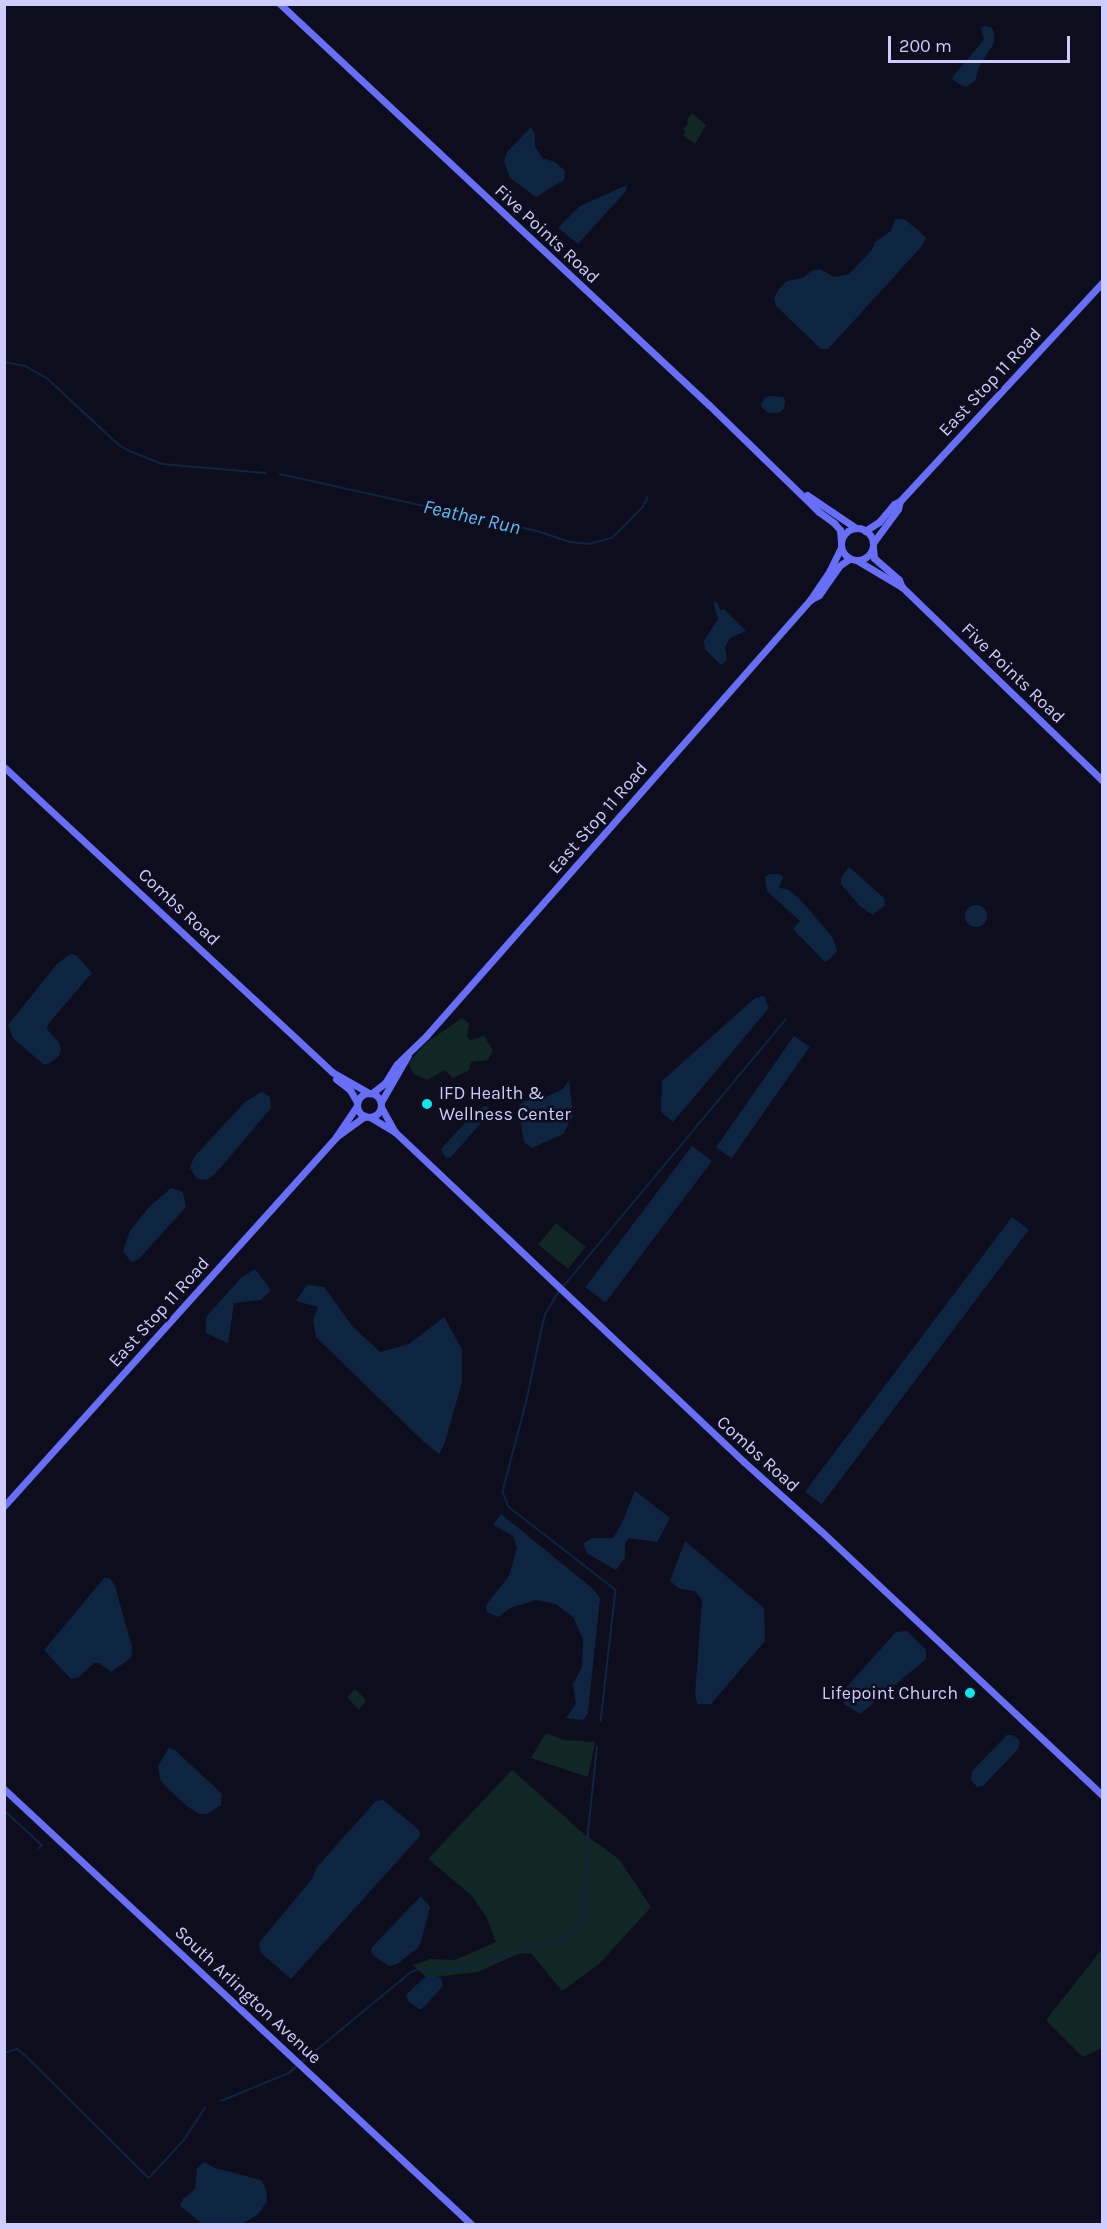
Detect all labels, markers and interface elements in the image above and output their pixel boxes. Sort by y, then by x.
scale bar [891,24,1072,62]
text: 200 m [899,35,952,57]
street label: Five Points Road [490,180,604,288]
street label: East Stop 11 Road [934,323,1046,441]
water label: Feather Run [421,494,523,540]
street label: Five Points Road [957,618,1069,728]
street label: East Stop 11 Road [544,758,652,878]
street label: Combs Road [134,864,224,950]
place label: IFD Health & Wellness Center [439,1083,571,1126]
marker: IFD Health & Wellness Center [420,1097,434,1111]
street label: East Stop 11 Road [104,1253,214,1371]
street label: Combs Road [712,1411,804,1497]
place label: Lifepoint Church [822,1682,958,1704]
marker: Lifepoint Church [963,1686,977,1700]
street label: South Arlington Avenue [170,1921,326,2069]

